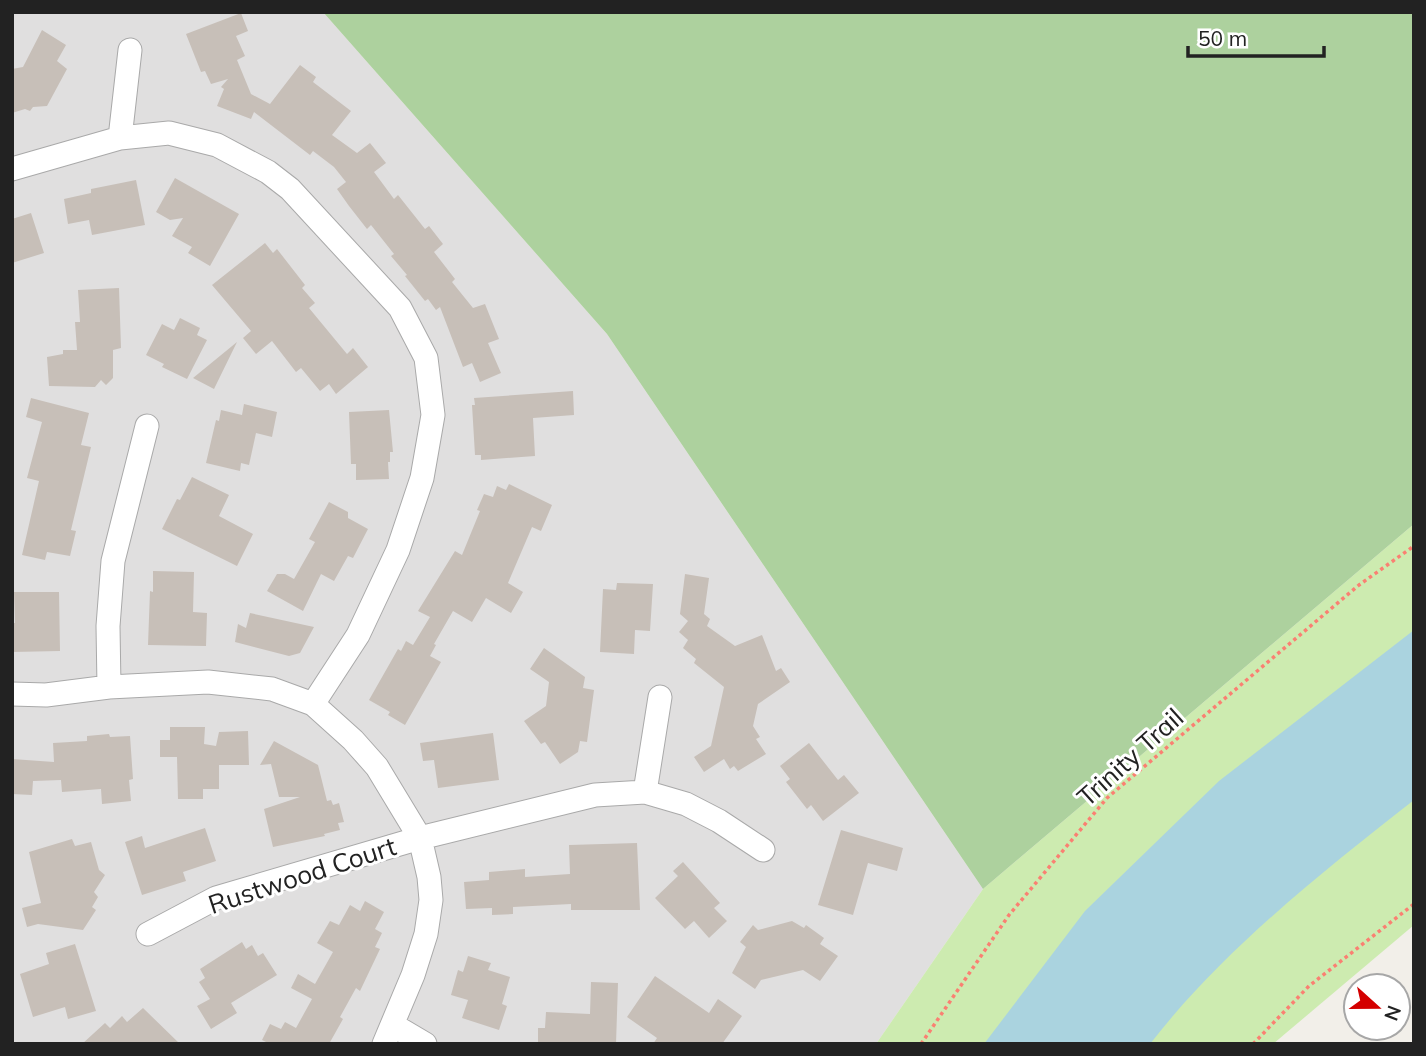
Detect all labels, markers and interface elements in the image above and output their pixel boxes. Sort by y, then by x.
scale bar [1188,14,1324,58]
text: 50 m [1198,25,1247,51]
street label: Trinity Trail [1070,701,1190,813]
street label: Rustwood Court [204,829,400,921]
north arrow [1342,972,1412,1042]
text: N [1379,1002,1407,1024]

